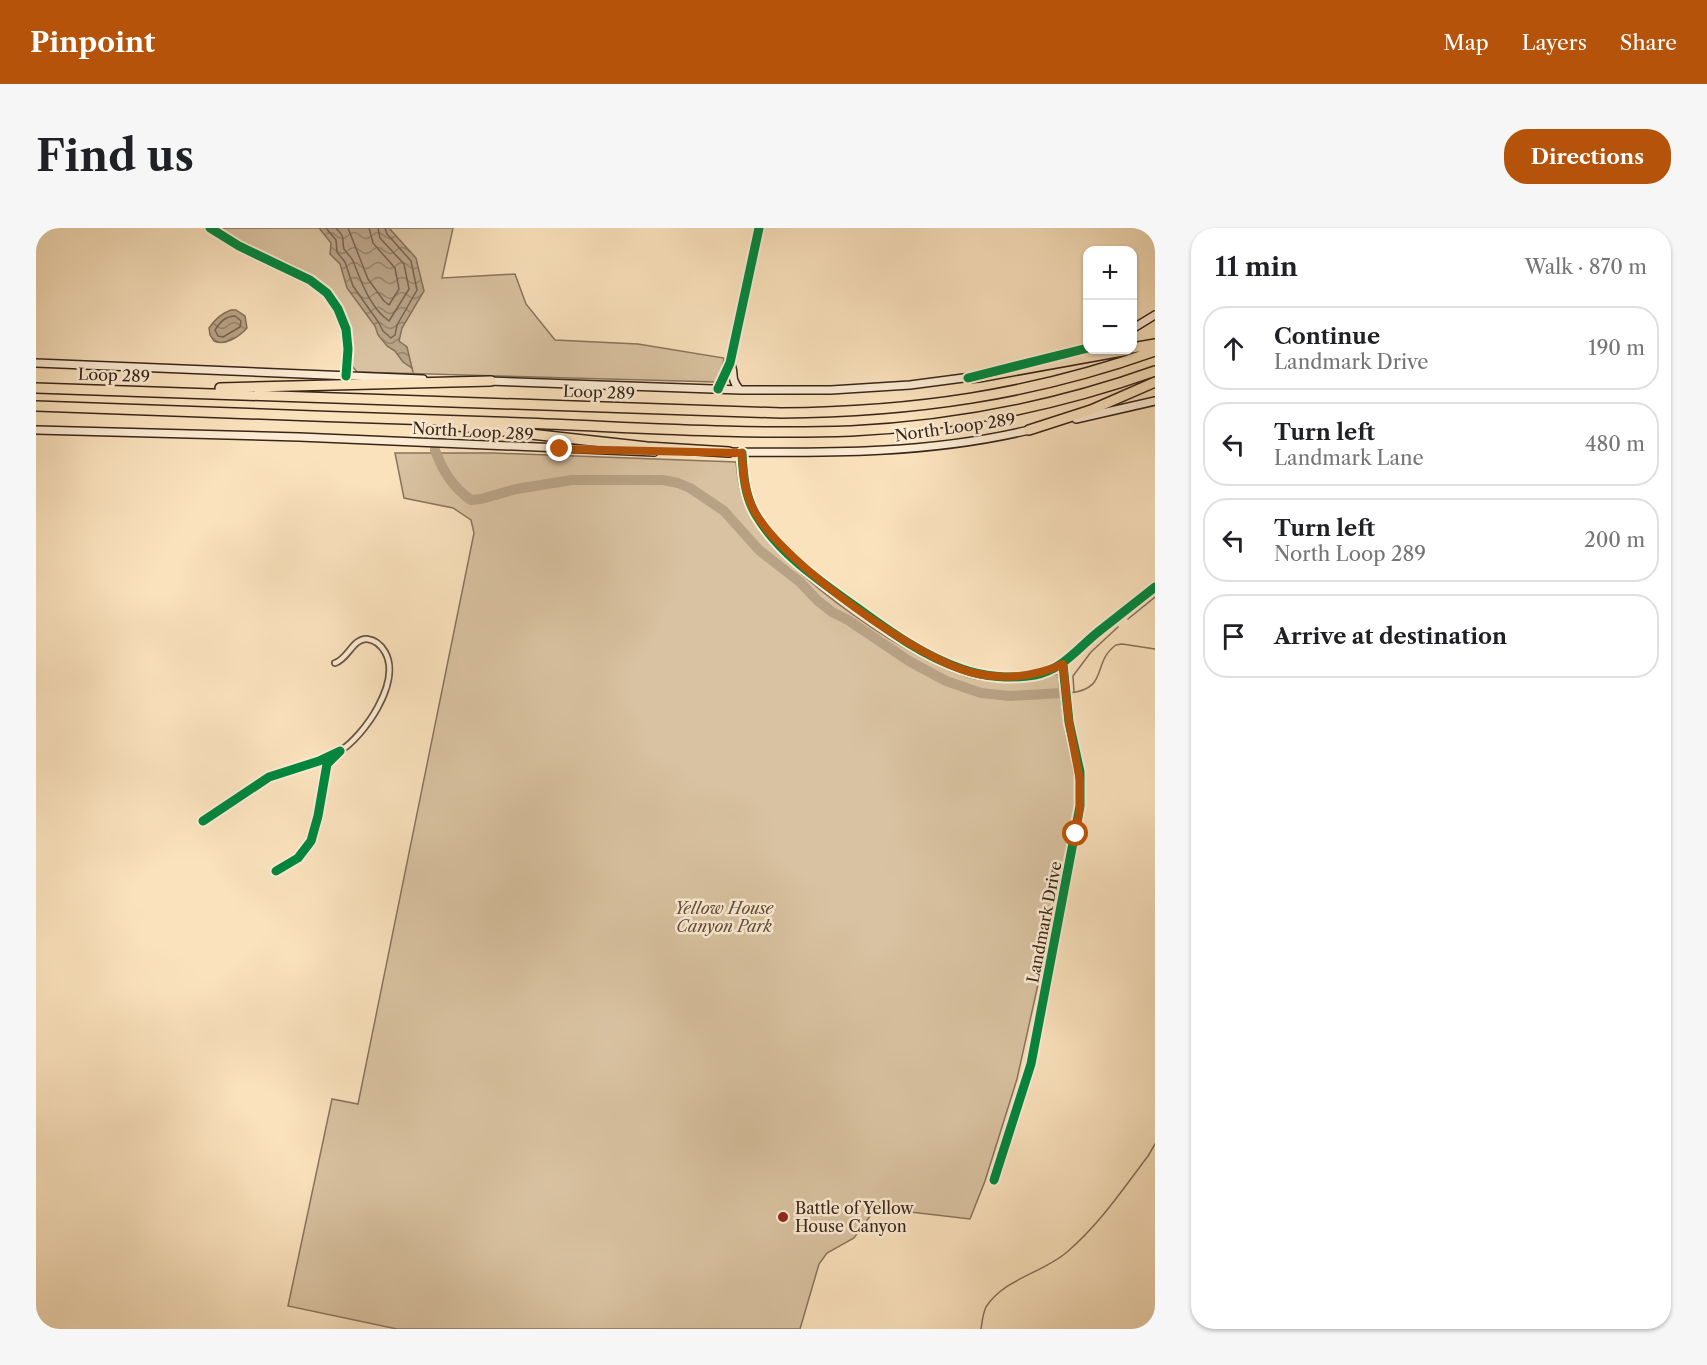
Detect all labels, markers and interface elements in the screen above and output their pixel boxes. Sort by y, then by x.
text: Pinpoint [30,25,155,59]
text: Map [1444,30,1489,55]
text: Layers [1522,30,1587,55]
text: Share [1620,30,1677,55]
button: Directions [1504,129,1671,184]
text: Find us [36,130,194,182]
map controls [1083,246,1137,354]
button: + [1083,246,1137,300]
text: 11 min [1215,251,1298,283]
text: Walk · 870 m [1525,255,1647,279]
button: − [1083,300,1137,354]
text: Continue [1274,323,1380,350]
icon: ahead [1217,332,1250,365]
text: 190 m [1588,336,1645,360]
text: Landmark Drive [1274,350,1428,374]
street label: Loop 289 [78,364,150,386]
street label: Loop 289 [563,381,635,403]
street label: North Loop 289 [893,409,1017,445]
street label: North Loop 289 [412,418,534,444]
text: Turn left [1274,419,1375,446]
icon: left [1217,428,1250,461]
text: 480 m [1585,432,1645,456]
route end [546,435,572,461]
text: Landmark Lane [1274,446,1424,470]
text: Turn left [1274,515,1375,542]
icon: left [1217,524,1250,557]
text: 200 m [1584,528,1645,552]
text: North Loop 289 [1274,542,1426,566]
icon: arrive [1217,620,1250,653]
text: Arrive at destination [1274,623,1507,650]
route start [1062,820,1088,846]
street label: Landmark Drive [1022,859,1066,985]
park label: Yellow House Canyon Park [675,898,775,936]
place label: Battle of Yellow House Canyon [795,1198,914,1236]
marker: Battle of Yellow House Canyon [776,1210,790,1224]

